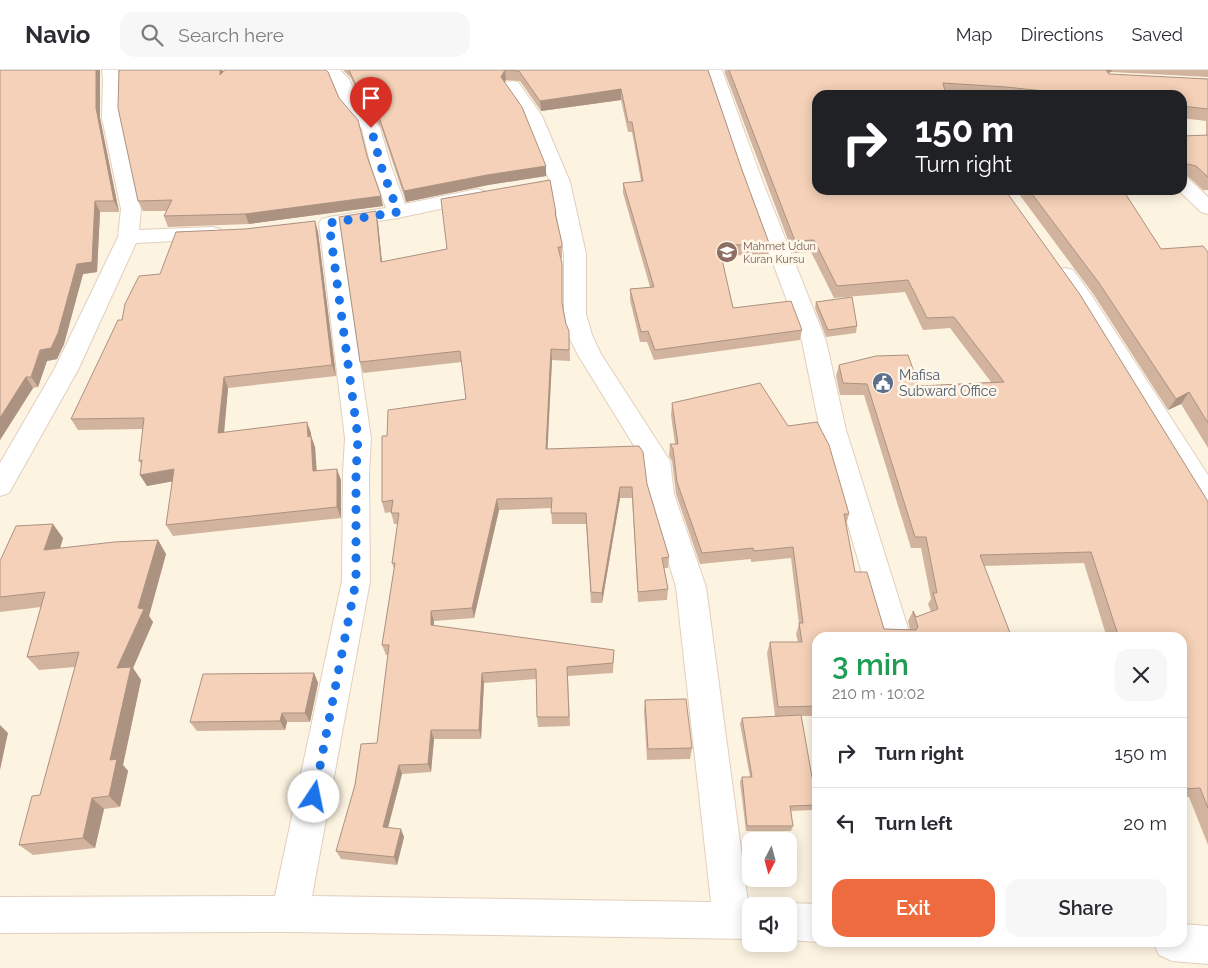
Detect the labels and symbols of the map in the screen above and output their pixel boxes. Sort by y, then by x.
pin [350,77,392,128]
school or university icon: Mahmet Udun Kuran Kursu [715,240,739,264]
place label: Mahmet Udun Kuran Kursu [743,240,816,266]
place label: Mafisa Subward Office [899,367,997,399]
public building icon: Mafisa Subward Office [871,371,895,395]
position arrow [287,770,339,822]
north arrow [742,832,798,888]

